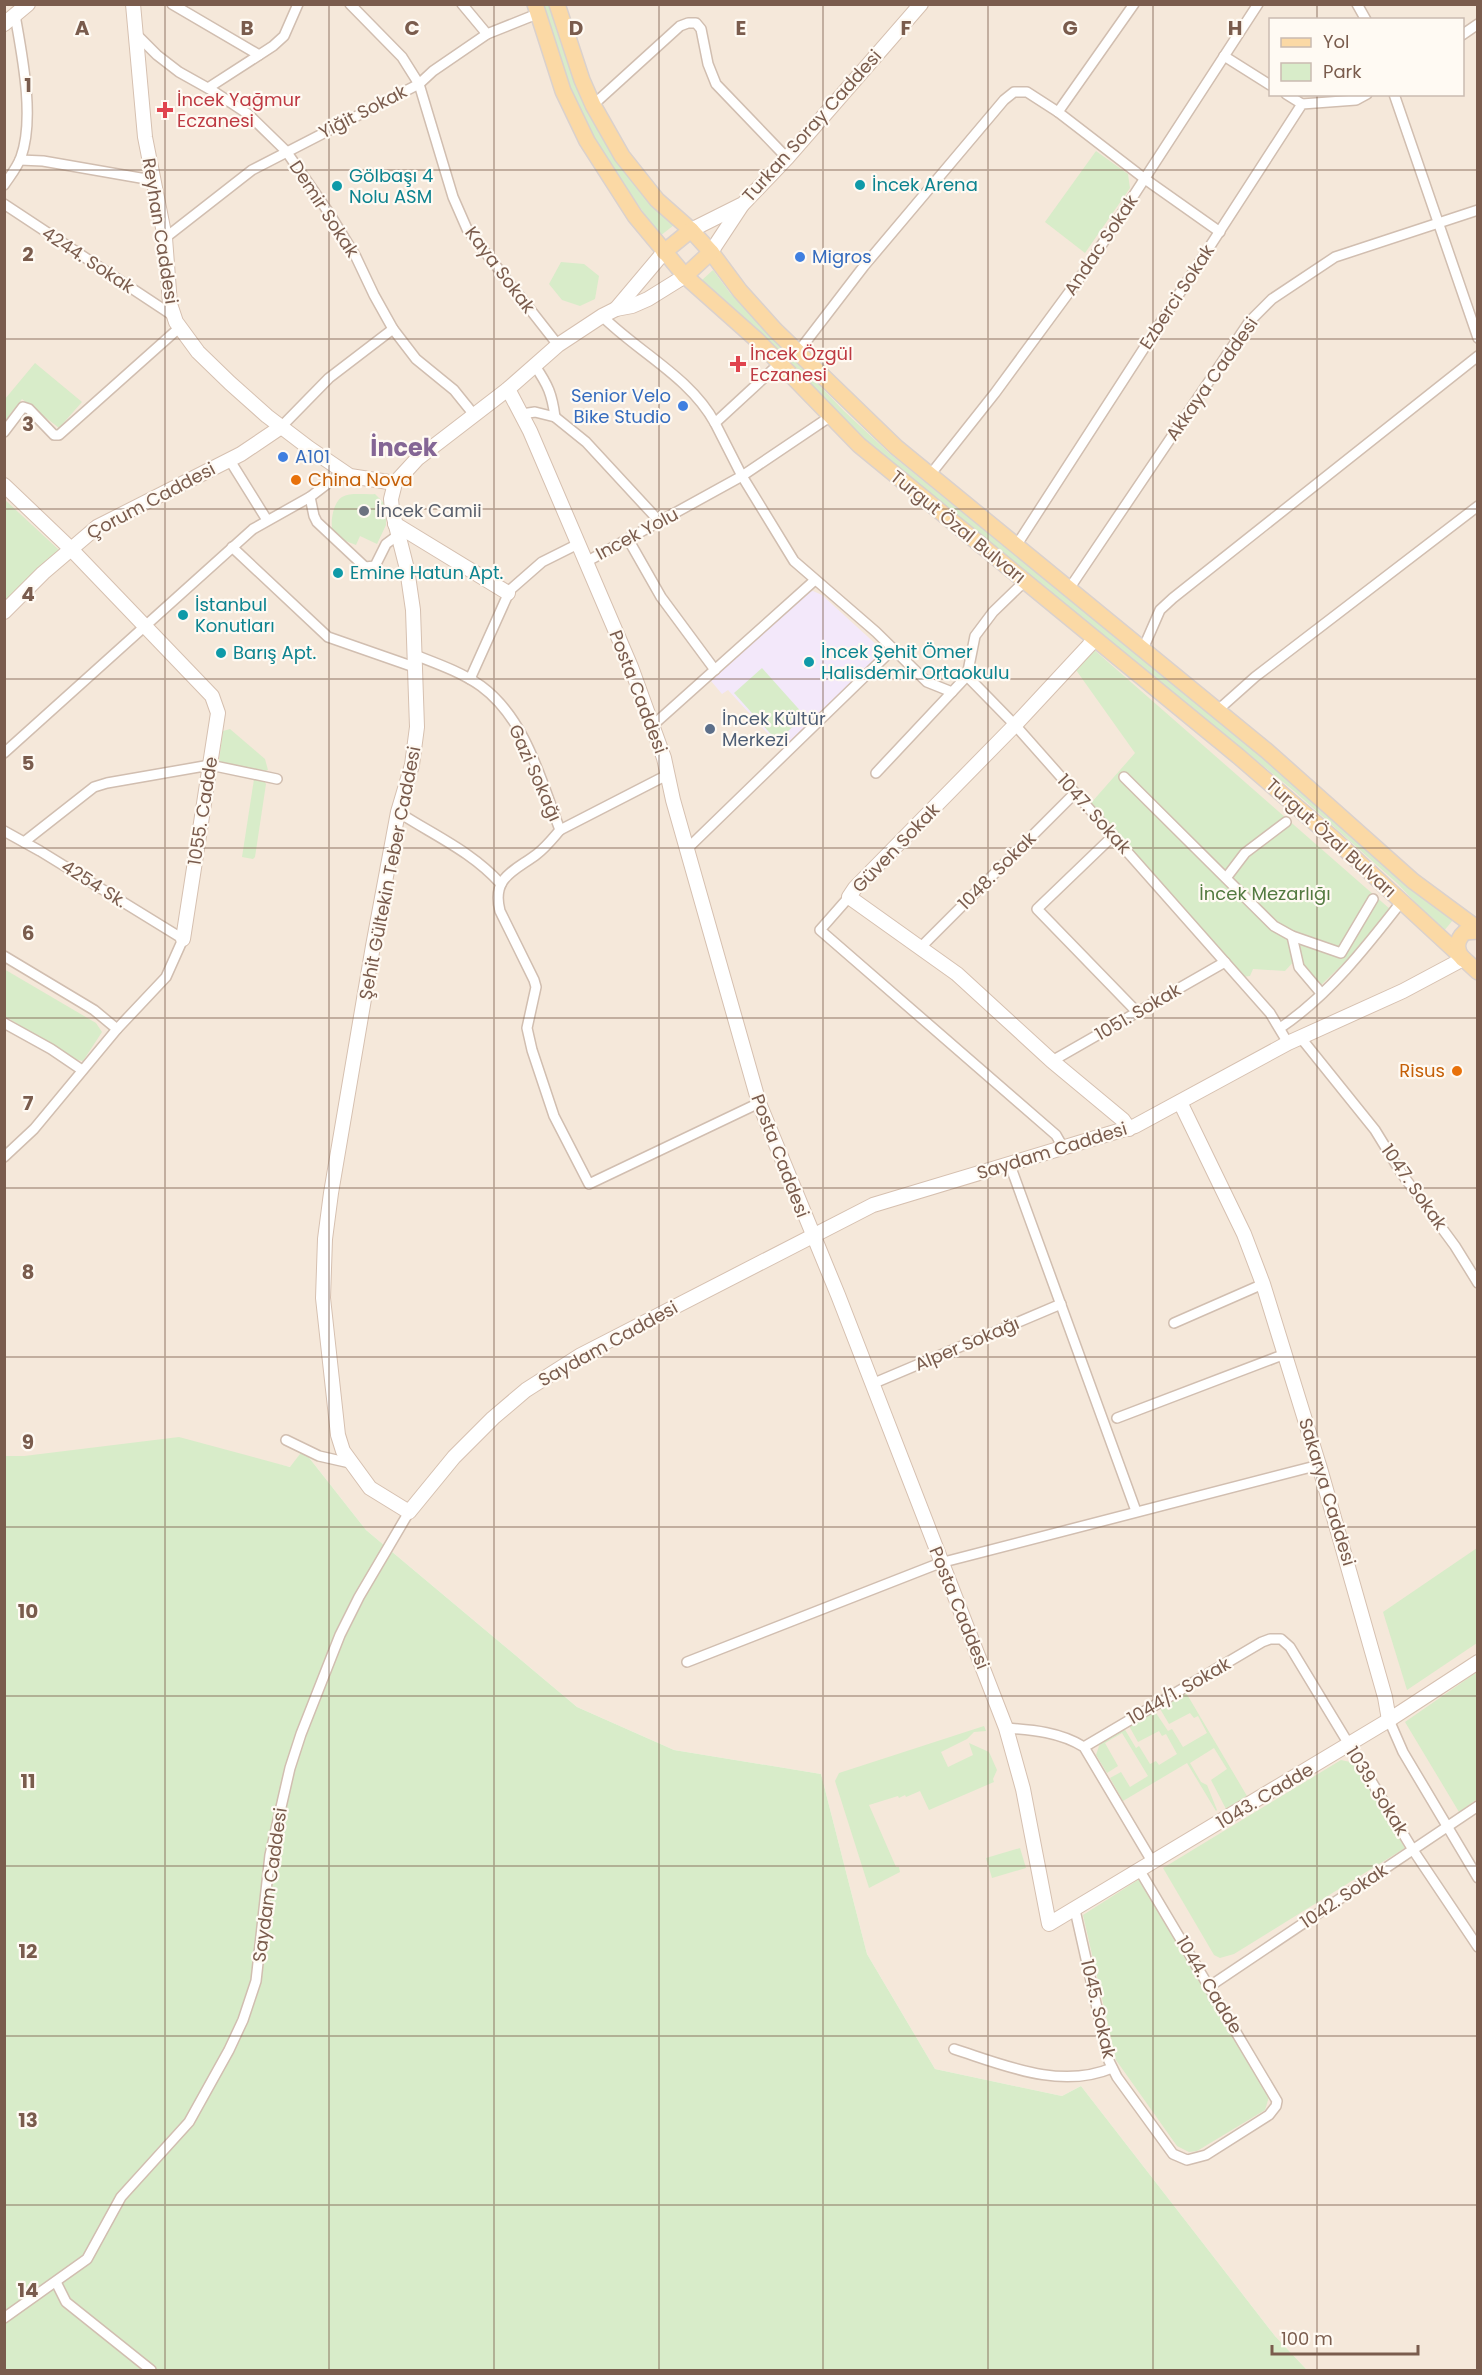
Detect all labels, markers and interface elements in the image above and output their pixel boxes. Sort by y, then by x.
text: A [75,14,90,42]
text: B [240,14,254,42]
text: C [404,14,420,42]
text: D [569,14,583,42]
text: E [736,14,746,42]
text: F [901,14,912,42]
text: G [1062,14,1078,42]
text: H [1228,14,1242,42]
legend [1269,18,1464,96]
text: Yol [1323,29,1349,54]
street label: Turkan Soray Caddesi [736,44,887,207]
text: Park [1323,59,1362,84]
text: 1 [24,71,32,99]
street label: Yiğit Sokak [314,78,412,144]
place label: İncek Yağmur Eczanesi [177,87,301,133]
marker: İncek Yağmur Eczanesi [158,103,172,117]
street label: Demir Sokak [284,155,366,263]
street label: Reyhan Caddesi [137,156,184,306]
place label: Gölbaşı 4 Nolu ASM [349,163,433,209]
place label: İncek Arena [872,172,978,197]
marker: İncek Arena [853,178,867,192]
marker: Gölbaşı 4 Nolu ASM [330,179,344,193]
street label: Andac Sokak [1058,189,1144,300]
street label: 4244. Sokak [37,220,140,299]
street label: Kaya Sokak [459,221,542,319]
street label: Ezberci Sokak [1133,239,1220,354]
text: 2 [22,240,34,268]
place label: Migros [812,244,872,269]
marker: Migros [793,250,807,264]
street label: Akkaya Caddesi [1160,312,1264,445]
place label: İncek Özgül Eczanesi [750,341,853,387]
marker: İncek Özgül Eczanesi [731,357,745,371]
place label: Senior Velo Bike Studio [571,383,671,429]
marker: Senior Velo Bike Studio [676,399,690,413]
text: 3 [22,410,34,438]
district label: İncek [370,431,438,464]
place label: A101 [295,444,330,469]
marker: A101 [276,450,290,464]
street label: Çorum Caddesi [82,456,219,545]
street label: Turgut Özal Bulvarı [885,464,1031,589]
place label: China Nova [308,467,413,492]
marker: China Nova [289,473,303,487]
place label: İncek Camii [376,498,482,523]
street label: Incek Yolu [591,501,682,566]
marker: İncek Camii [357,504,371,518]
place label: Emine Hatun Apt. [350,560,503,585]
marker: Emine Hatun Apt. [331,566,345,580]
text: 4 [21,580,35,608]
place label: İstanbul Konutları [195,592,275,638]
marker: İstanbul Konutları [176,608,190,622]
street label: Posta Caddesi [603,627,673,757]
place label: İncek Şehit Ömer Halisdemir Ortaokulu [821,639,1010,685]
place label: Barış Apt. [233,640,316,665]
marker: Barış Apt. [214,646,228,660]
marker: İncek Şehit Ömer Halisdemir Ortaokulu [802,655,816,669]
place label: İncek Kültür Merkezi [722,706,826,752]
street label: Gazi Sokağı [503,720,568,825]
marker: İncek Kültür Merkezi [703,722,717,736]
street label: Şehit Gültekin Teber Caddesi [353,744,426,1002]
text: 5 [22,749,35,777]
street label: 1055. Cadde [182,755,223,867]
street label: 1047. Sokak [1052,768,1137,860]
street label: Turgut Özal Bulvarı [1261,772,1402,903]
street label: Güven Sokak [846,797,945,898]
street label: 1048. Sokak [952,826,1042,915]
street label: 4254 Sk. [57,854,132,913]
park label: İncek Mezarlığı [1199,881,1331,906]
text: 6 [22,919,34,947]
street label: 1051. Sokak [1090,977,1186,1046]
place label: Risus [1399,1058,1445,1083]
marker: Risus [1450,1064,1464,1078]
text: 7 [23,1089,34,1117]
street label: Posta Caddesi [745,1091,815,1221]
street label: Saydam Caddesi [974,1116,1130,1185]
street label: 1047. Sokak [1376,1139,1454,1235]
text: 8 [22,1258,34,1286]
street label: Saydam Caddesi [534,1295,682,1392]
street label: Alper Sokağı [911,1310,1023,1377]
street label: Sakarya Caddesi [1293,1415,1362,1569]
text: 9 [22,1428,34,1456]
street label: Posta Caddesi [923,1543,995,1673]
text: 10 [18,1597,38,1625]
street label: 1044/1. Sokak [1123,1651,1236,1730]
street label: 1039. Sokak [1340,1742,1415,1841]
street label: 1043. Cadde [1212,1757,1318,1834]
text: 11 [20,1767,36,1795]
street label: Saydam Caddesi [246,1806,293,1964]
street label: 1042. Sokak [1295,1857,1393,1934]
street label: 1044. Cadde [1170,1931,1248,2038]
text: 12 [19,1937,37,1965]
street label: 1045. Sokak [1075,1957,1122,2062]
text: 13 [18,2106,38,2134]
text: 14 [17,2276,39,2304]
scale bar [1272,2318,1418,2356]
text: 100 m [1281,2326,1333,2351]

